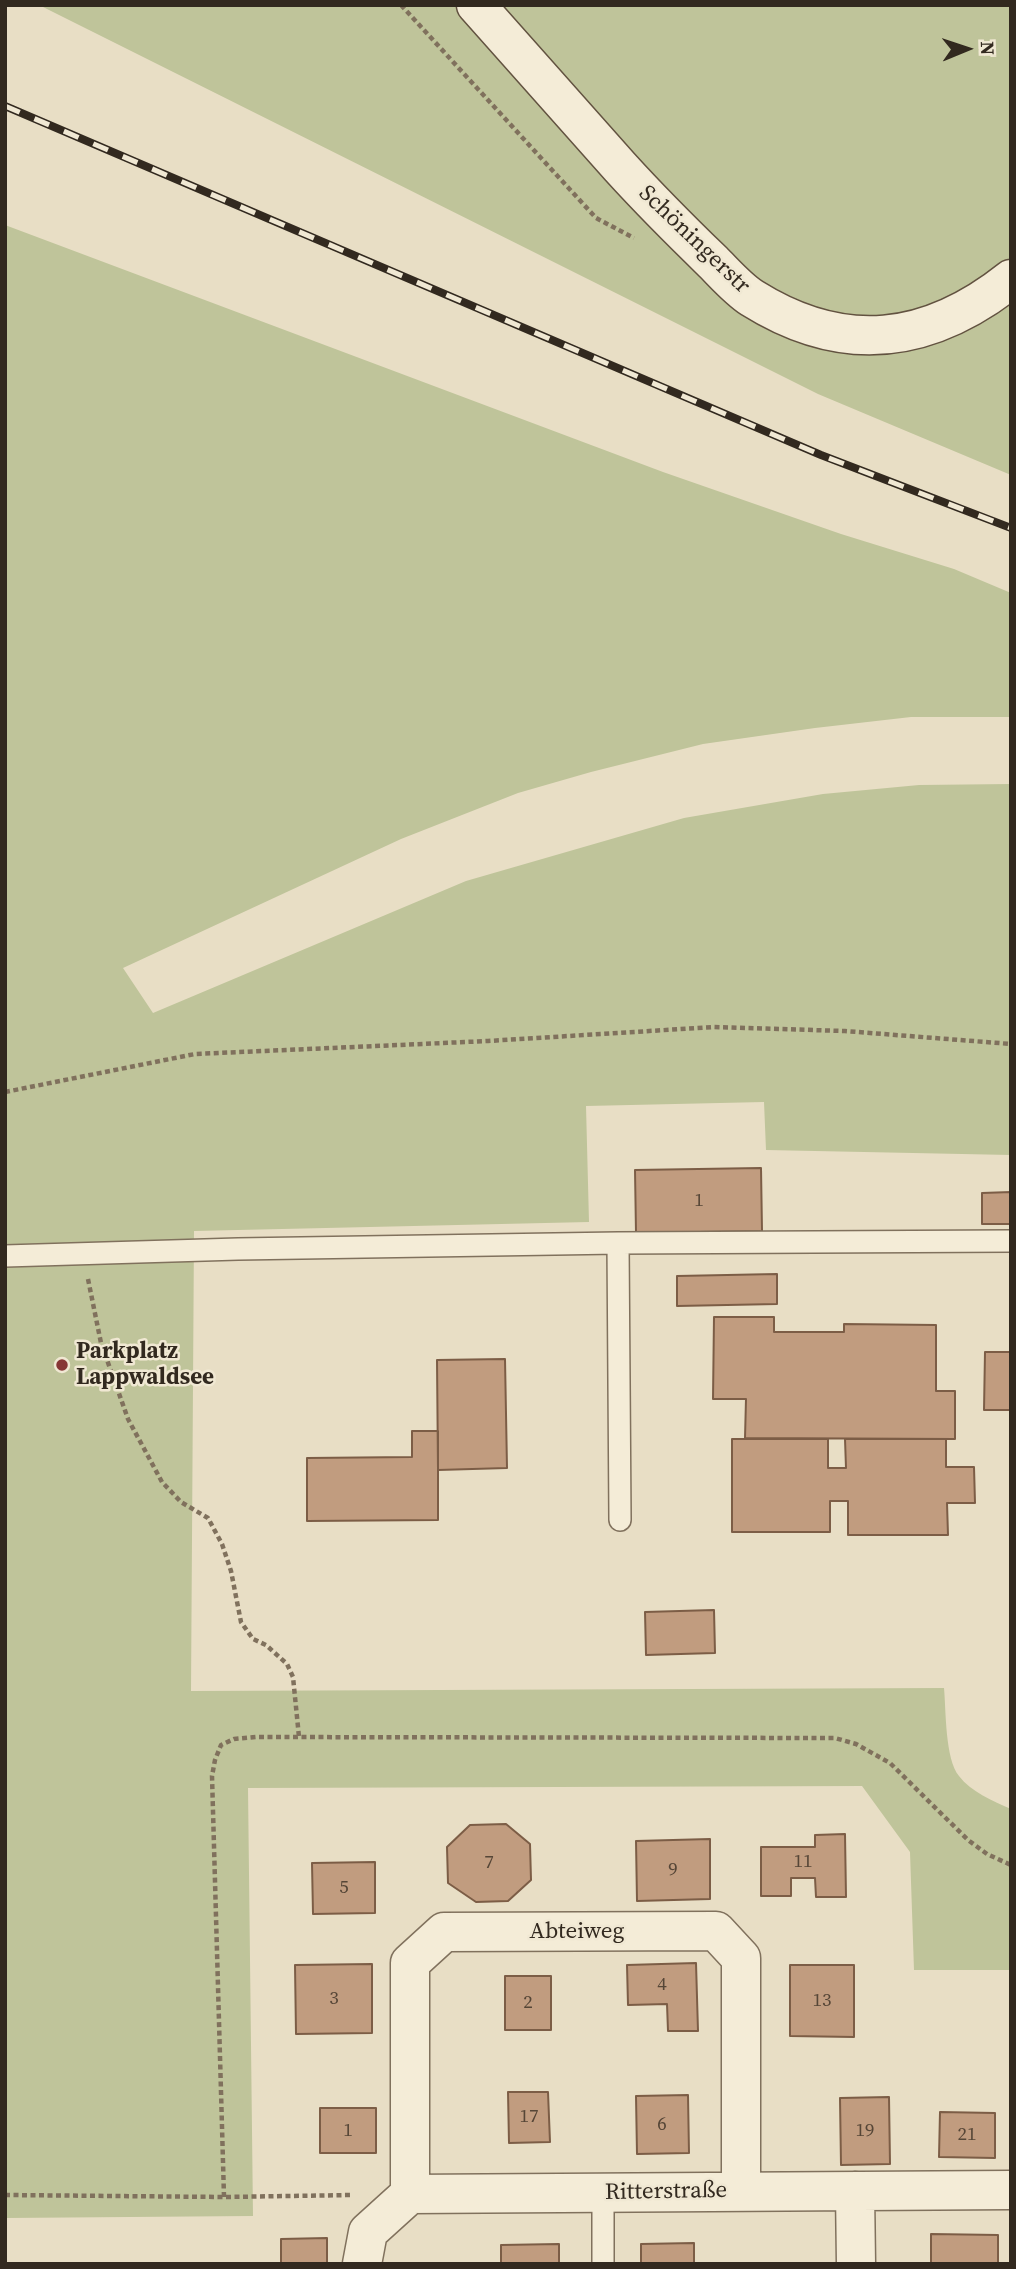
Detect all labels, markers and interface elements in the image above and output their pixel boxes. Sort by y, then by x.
north arrow [932,14,1002,84]
text: N [975,41,1001,56]
street label: Schöningerstr [633,180,755,300]
house number: 1 [694,1190,704,1212]
place label: Parkplatz Lappwaldsee [76,1338,214,1392]
marker: Parkplatz Lappwaldsee [54,1357,70,1373]
house number: 11 [794,1851,812,1873]
house number: 7 [484,1852,494,1874]
house number: 9 [668,1859,678,1881]
house number: 5 [339,1877,349,1899]
street label: Abteiweg [530,1918,624,1946]
house number: 4 [657,1974,667,1996]
house number: 3 [329,1988,339,2010]
house number: 13 [813,1990,831,2012]
house number: 2 [523,1992,533,2014]
house number: 17 [520,2106,538,2128]
house number: 6 [657,2114,667,2136]
house number: 1 [343,2120,353,2142]
house number: 19 [856,2120,874,2142]
house number: 21 [958,2124,976,2146]
street label: Ritterstraße [605,2177,727,2207]

